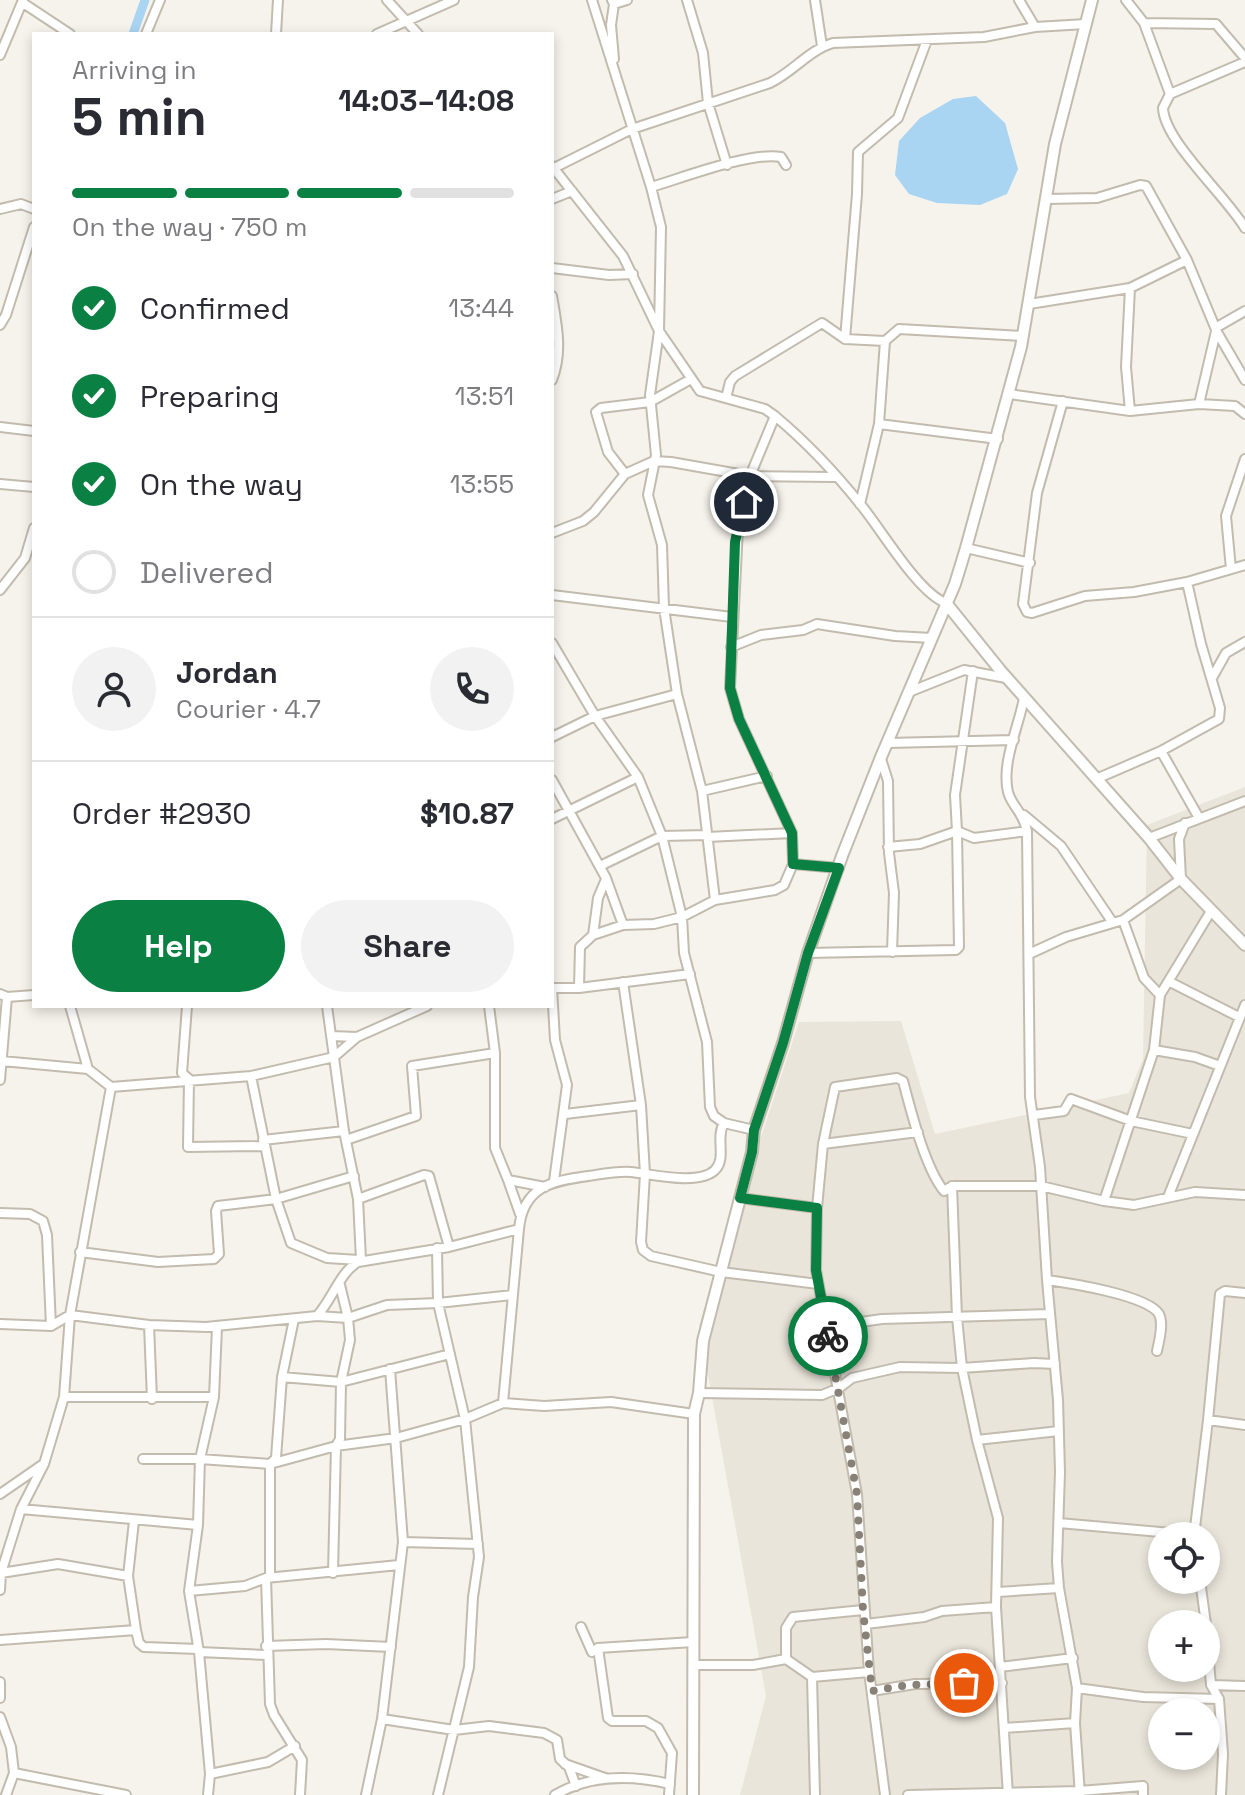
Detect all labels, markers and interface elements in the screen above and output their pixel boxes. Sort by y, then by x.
text: Arriving in [72,53,196,87]
text: 14:03–14:08 [338,81,514,120]
text: 5 min [72,84,207,150]
text: On the way · 750 m [72,210,307,244]
icon: check [72,286,116,330]
text: Confirmed [140,289,290,328]
text: 13:44 [448,291,514,325]
icon: check [72,374,116,418]
text: Preparing [140,377,279,416]
text: 13:51 [455,379,514,413]
icon: check [72,462,116,506]
text: On the way [140,465,303,504]
text: 13:55 [450,467,514,501]
pin [710,468,778,536]
icon: home [722,480,766,524]
text: Delivered [140,553,274,592]
button: person [72,647,156,731]
button: phone [430,647,514,731]
text: Jordan [176,653,278,692]
text: Courier · 4.7 [176,692,321,726]
text: Order #2930 [72,794,252,833]
text: $10.87 [420,794,514,833]
button: Help [72,900,285,992]
button: Share [301,900,514,992]
courier [788,1296,868,1376]
icon: bike [806,1314,850,1358]
map controls [1148,1522,1220,1770]
button: locate [1148,1522,1220,1594]
button: + [1148,1610,1220,1682]
pin [930,1649,998,1717]
icon: bag [942,1661,986,1705]
button: − [1148,1698,1220,1770]

